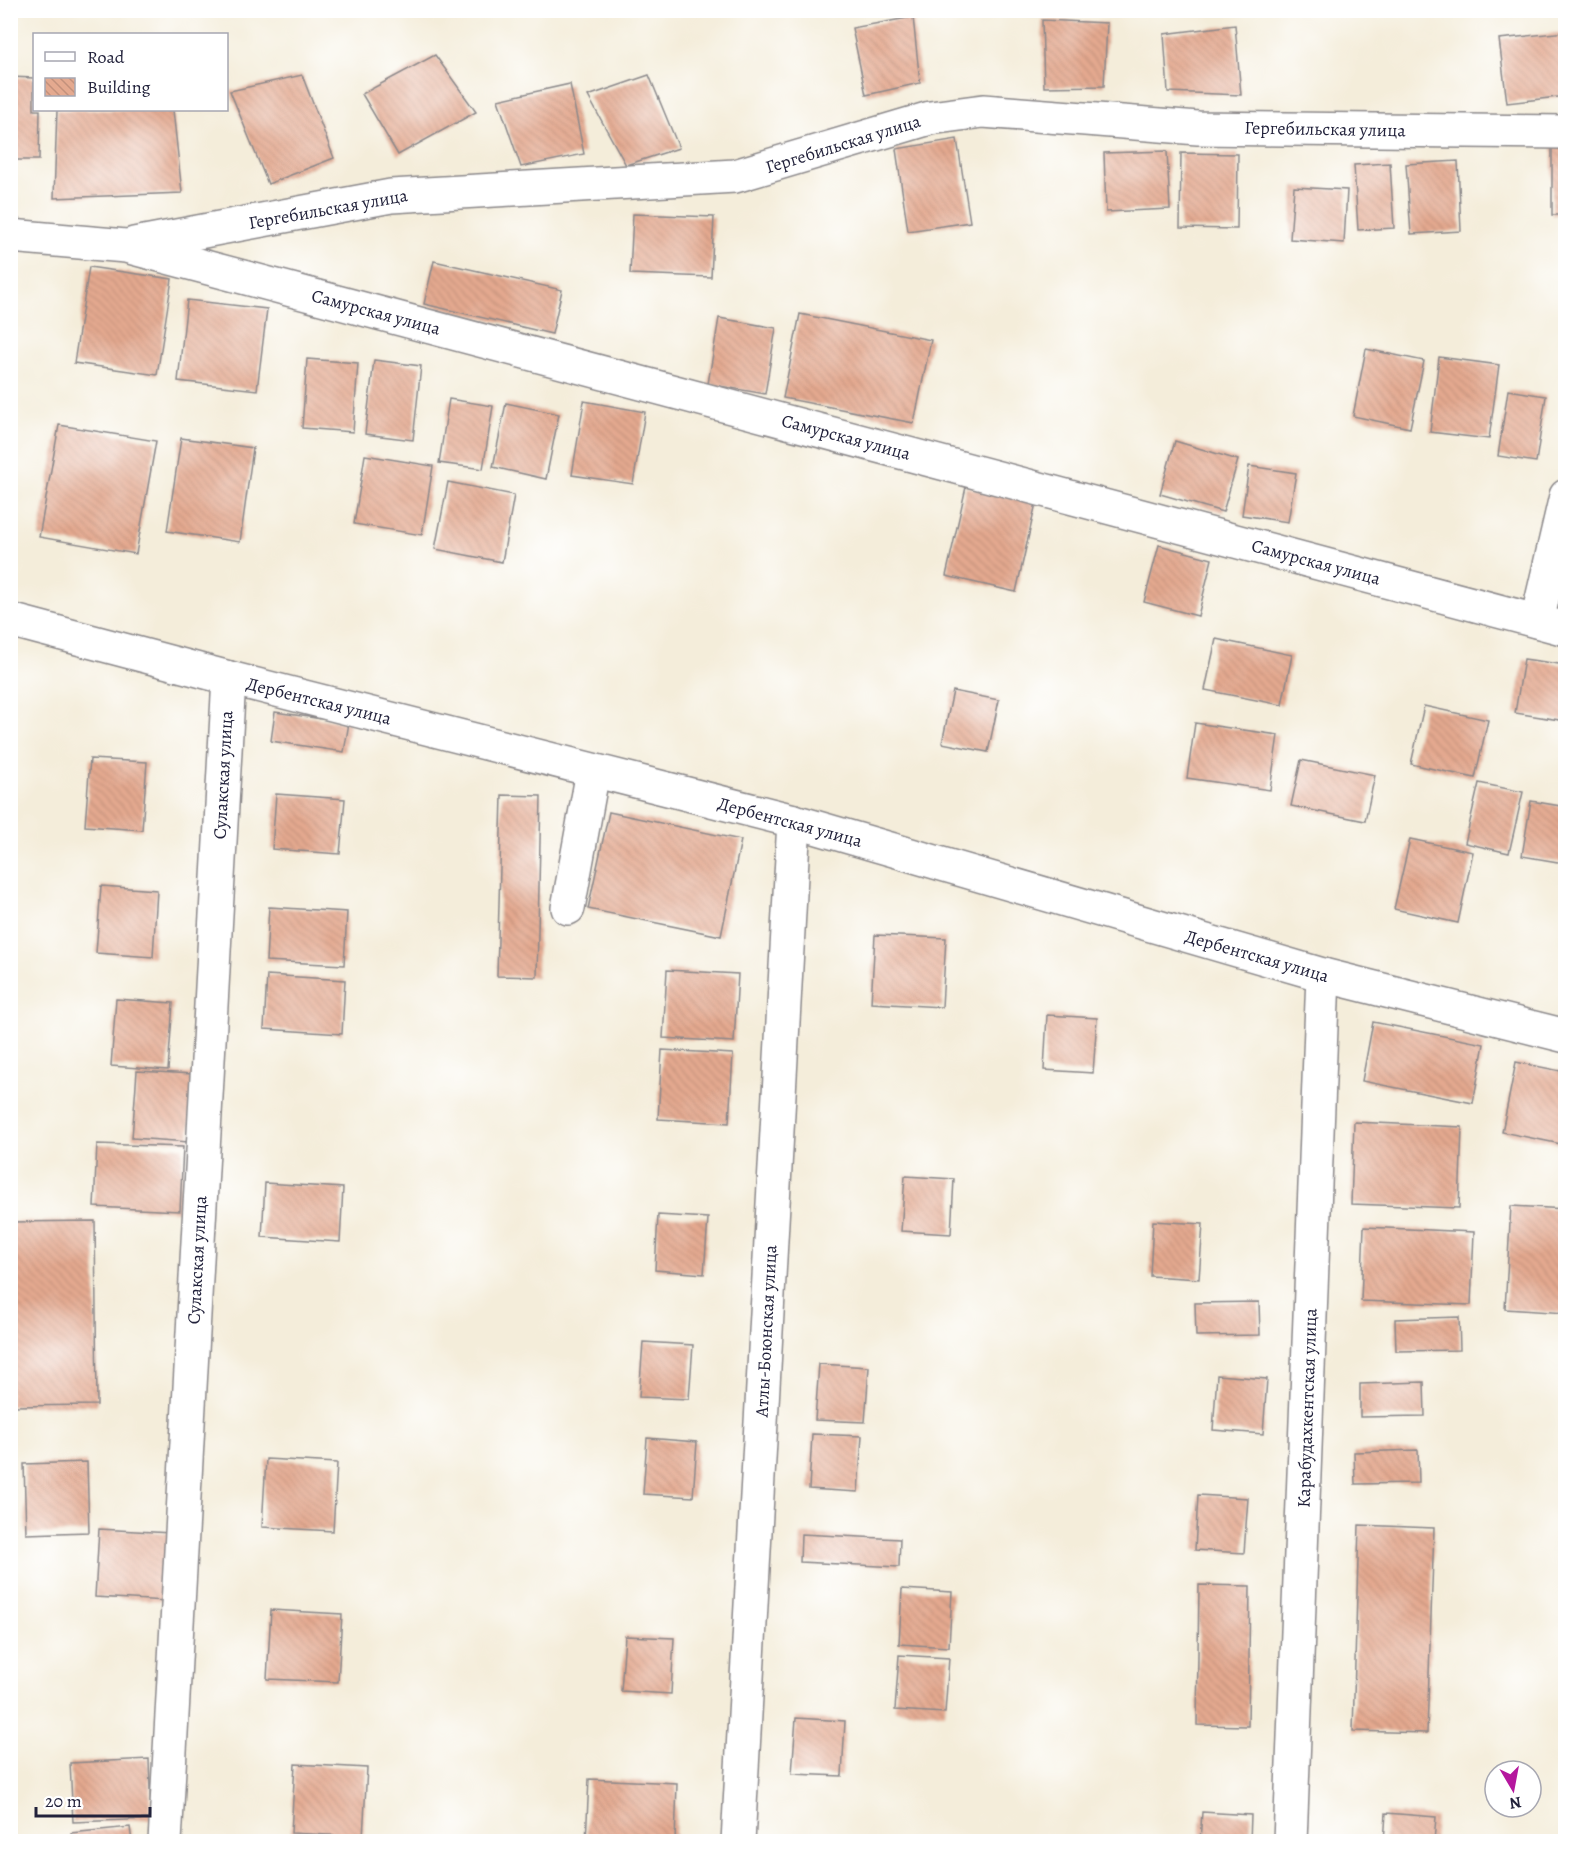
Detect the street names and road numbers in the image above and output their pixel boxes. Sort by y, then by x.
street label: Гергебильская улица [762,109,924,179]
street label: Гергебильская улица [1244,116,1406,142]
street label: Гергебильская улица [247,183,410,235]
street label: Самурская улица [309,283,444,341]
street label: Самурская улица [779,408,914,466]
street label: Самурская улица [1249,533,1384,591]
street label: Дербентская улица [244,671,395,731]
street label: Сулакская улица [208,709,238,840]
street label: Дербентская улица [715,791,866,853]
street label: Дербентская улица [1182,924,1332,988]
street label: Сулакская улица [182,1194,212,1325]
street label: Атлы-Боюнская улица [749,1244,783,1419]
street label: Карабудахкентская улица [1292,1307,1323,1508]

